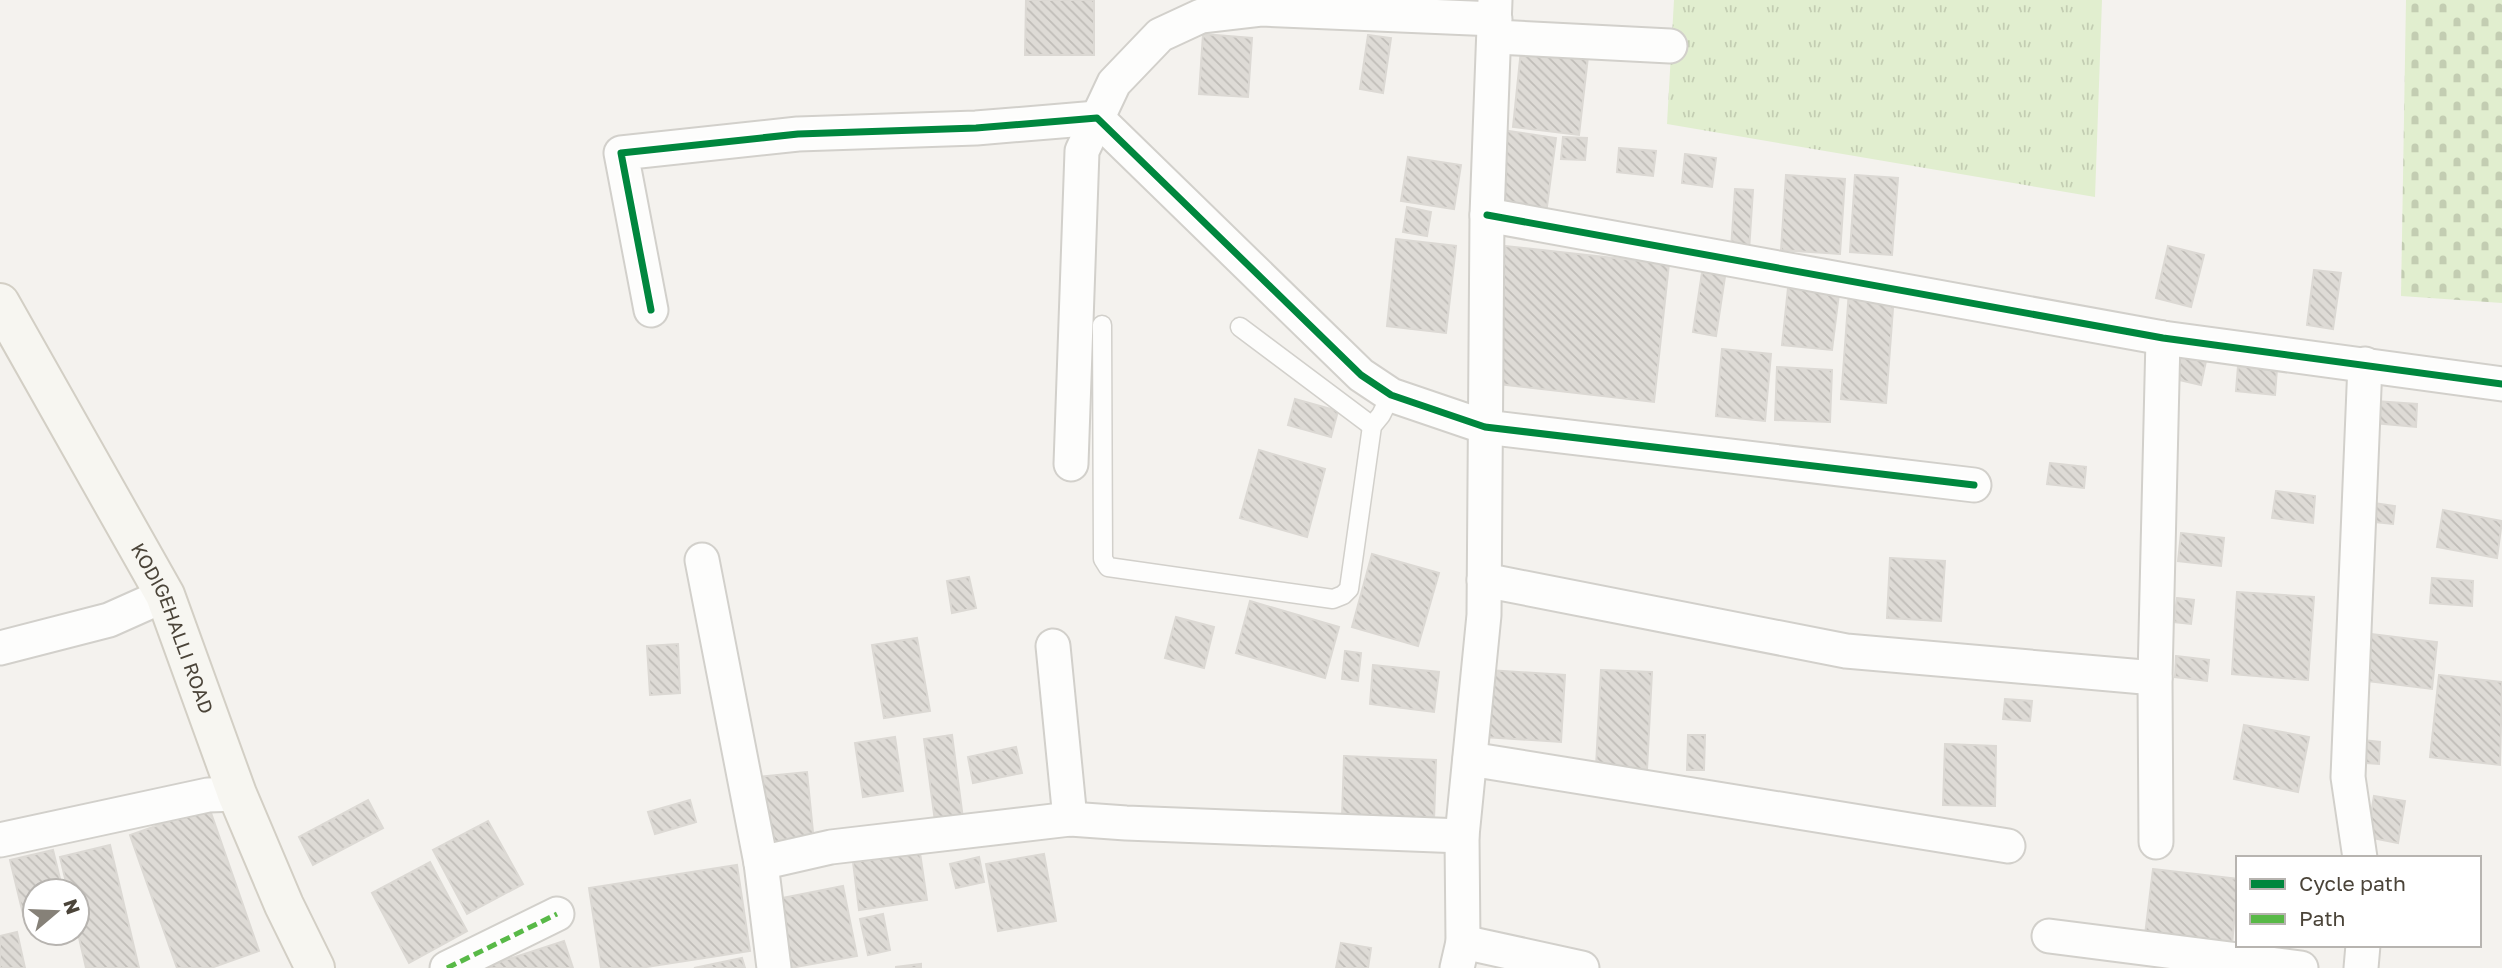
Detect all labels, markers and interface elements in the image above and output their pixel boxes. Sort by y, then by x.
street label: KODIGEHALLI ROAD [127,539,219,717]
legend [2236,856,2481,947]
text: Cycle path [2299,870,2406,896]
north arrow [21,877,91,947]
text: N [59,896,86,917]
text: Path [2299,905,2346,931]

